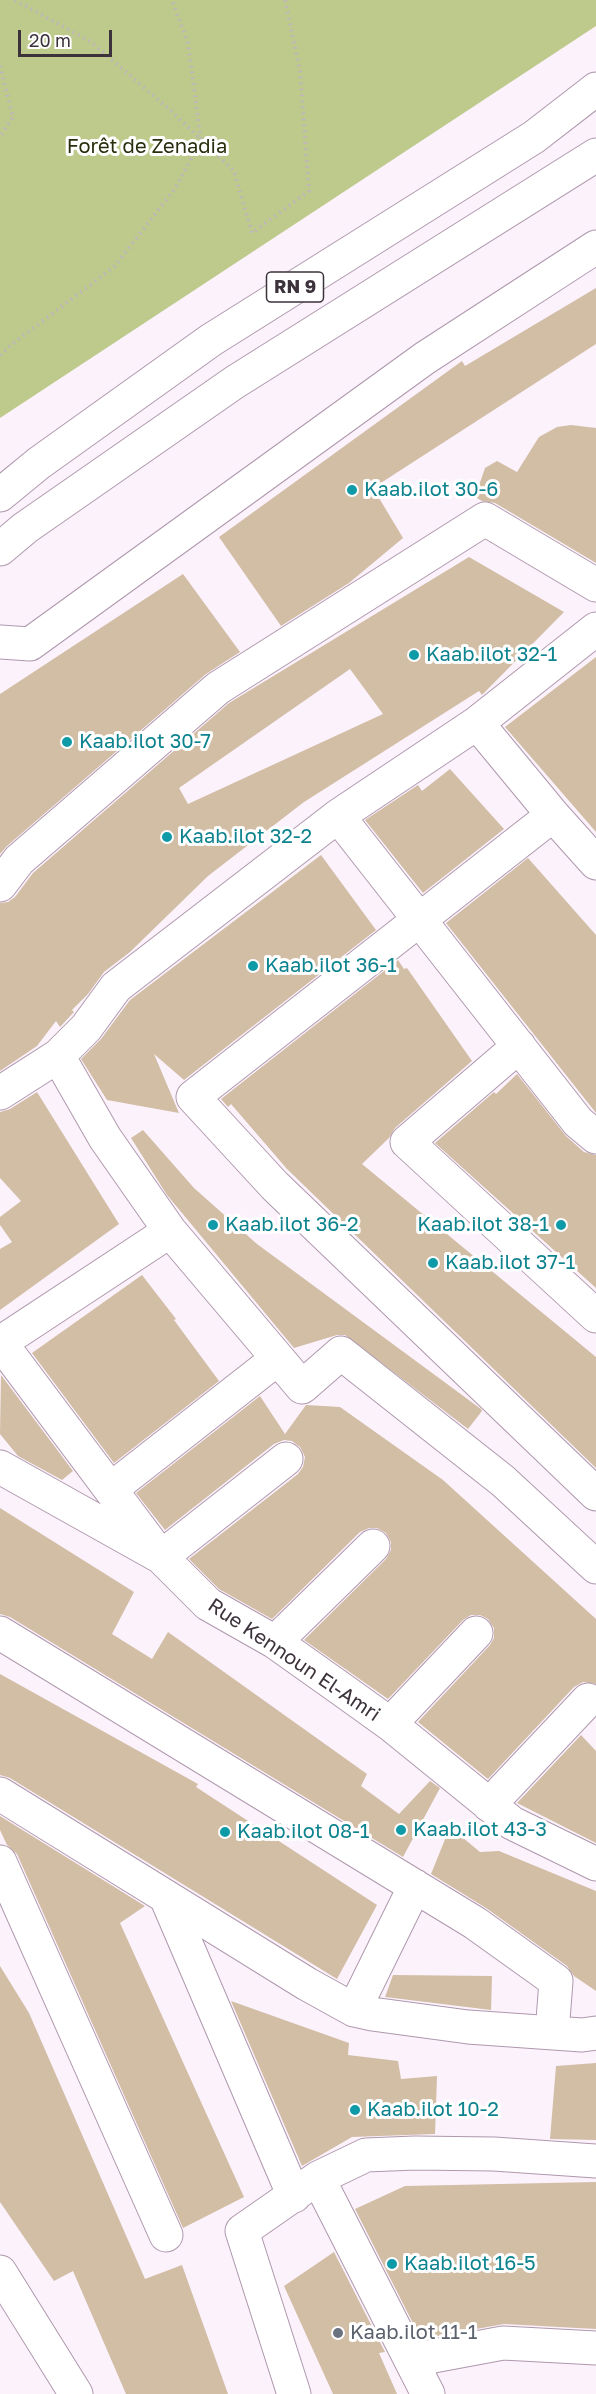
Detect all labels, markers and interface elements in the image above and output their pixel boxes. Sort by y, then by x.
scale bar [21,18,116,56]
text: 20 m [29,29,71,51]
park label: Forêt de Zenadia [67,135,227,159]
road number: RN 9 [266,272,324,302]
place label: Kaab.ilot 30-6 [364,478,498,502]
marker: Kaab.ilot 30-6 [345,483,359,497]
place label: Kaab.ilot 32-1 [426,643,557,667]
marker: Kaab.ilot 32-1 [407,648,421,662]
place label: Kaab.ilot 30-7 [79,730,211,754]
marker: Kaab.ilot 30-7 [60,735,74,749]
place label: Kaab.ilot 32-2 [179,825,312,849]
marker: Kaab.ilot 32-2 [160,830,174,844]
place label: Kaab.ilot 36-1 [265,954,397,978]
marker: Kaab.ilot 36-1 [246,959,260,973]
place label: Kaab.ilot 36-2 [225,1213,359,1237]
place label: Kaab.ilot 38-1 [417,1213,549,1237]
marker: Kaab.ilot 36-2 [206,1218,220,1232]
marker: Kaab.ilot 38-1 [554,1218,568,1232]
place label: Kaab.ilot 37-1 [445,1251,575,1275]
marker: Kaab.ilot 37-1 [426,1256,440,1270]
street label: Rue Kennoun El-Amri [203,1593,385,1727]
place label: Kaab.ilot 43-3 [413,1818,547,1842]
place label: Kaab.ilot 08-1 [237,1820,370,1844]
marker: Kaab.ilot 43-3 [394,1823,408,1837]
marker: Kaab.ilot 08-1 [218,1825,232,1839]
place label: Kaab.ilot 10-2 [367,2098,499,2122]
marker: Kaab.ilot 10-2 [348,2103,362,2117]
place label: Kaab.ilot 16-5 [404,2252,536,2276]
marker: Kaab.ilot 16-5 [385,2257,399,2271]
place label: Kaab.ilot 11-1 [350,2321,477,2345]
marker: Kaab.ilot 11-1 [331,2326,345,2340]

